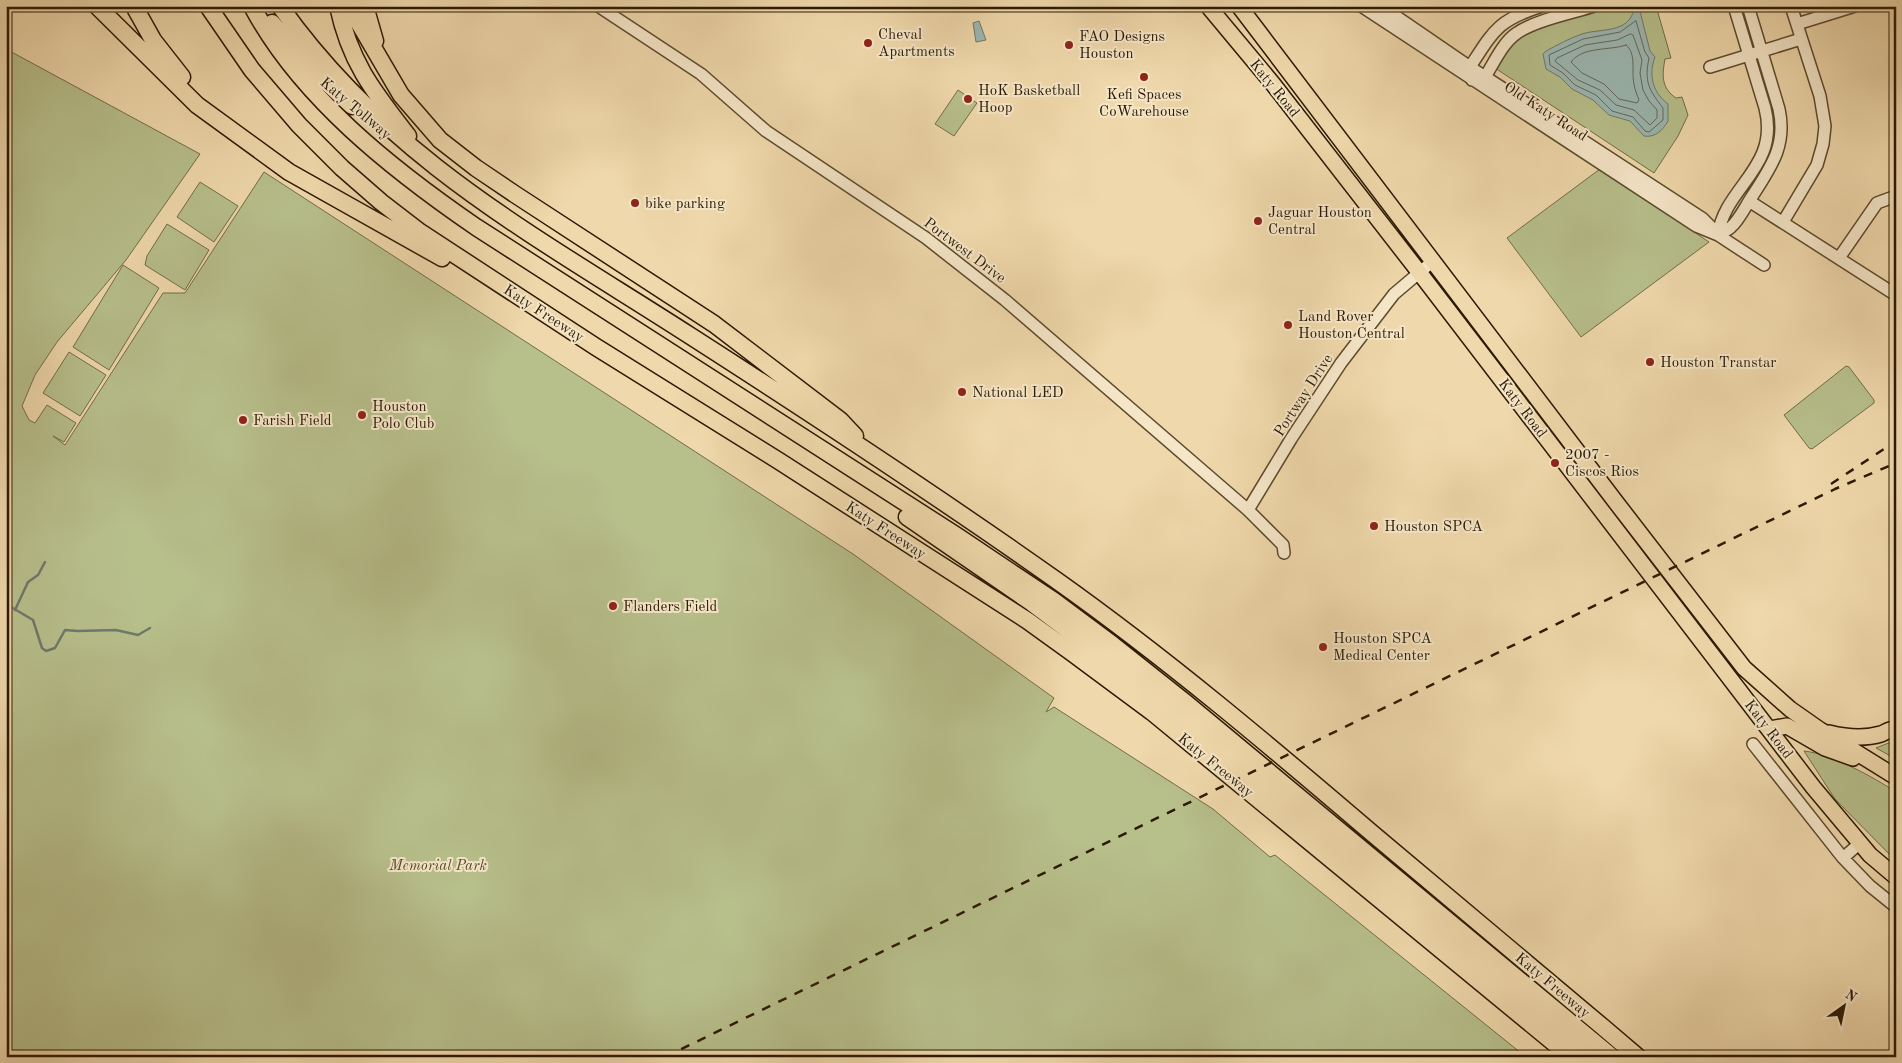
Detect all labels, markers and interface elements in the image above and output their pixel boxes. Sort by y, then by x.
place label: Cheval Apartments [878,28,955,60]
place label: FAO Designs Houston [1079,30,1165,62]
marker: Cheval Apartments [862,37,874,49]
marker: FAO Designs Houston [1063,39,1075,51]
street label: Katy Road [1246,57,1302,121]
marker: Kefi Spaces CoWarehouse [1138,71,1150,83]
street label: Katy Tollway [317,75,393,143]
street label: Old Katy Road [1501,80,1590,145]
place label: HoK Basketball Hoop [978,84,1080,116]
place label: Kefi Spaces CoWarehouse [1099,88,1189,120]
marker: HoK Basketball Hoop [962,93,974,105]
marker: bike parking [629,197,641,209]
place label: bike parking [645,197,725,212]
place label: Jaguar Houston Central [1268,206,1372,238]
marker: Jaguar Houston Central [1252,215,1264,227]
street label: Portwest Drive [920,216,1008,287]
street label: Katy Freeway [500,283,586,346]
place label: Land Rover Houston Central [1298,310,1405,342]
marker: Land Rover Houston Central [1282,319,1294,331]
street label: Portway Drive [1272,352,1336,440]
marker: Houston Transtar [1644,356,1656,368]
place label: Houston Transtar [1660,356,1776,371]
street label: Katy Road [1495,377,1549,441]
marker: National LED [956,386,968,398]
place label: National LED [972,386,1064,401]
place label: Houston Polo Club [372,400,434,432]
marker: Houston Polo Club [356,409,368,421]
marker: Farish Field [237,414,249,426]
place label: Farish Field [253,414,332,429]
place label: 2007 - Ciscos Rios [1565,448,1639,480]
marker: 2007 - Ciscos Rios [1549,457,1561,469]
street label: Katy Freeway [842,500,928,563]
marker: Houston SPCA [1368,520,1380,532]
place label: Houston SPCA [1384,520,1484,535]
marker: Flanders Field [607,600,619,612]
place label: Flanders Field [623,600,717,615]
place label: Houston SPCA Medical Center [1333,632,1433,664]
marker: Houston SPCA Medical Center [1317,641,1329,653]
street label: Katy Road [1741,698,1795,762]
street label: Katy Freeway [1174,731,1256,801]
park label: Memorial Park [388,859,487,874]
street label: Katy Freeway [1512,951,1592,1022]
north arrow [1820,980,1870,1030]
text: N [1842,987,1859,1005]

